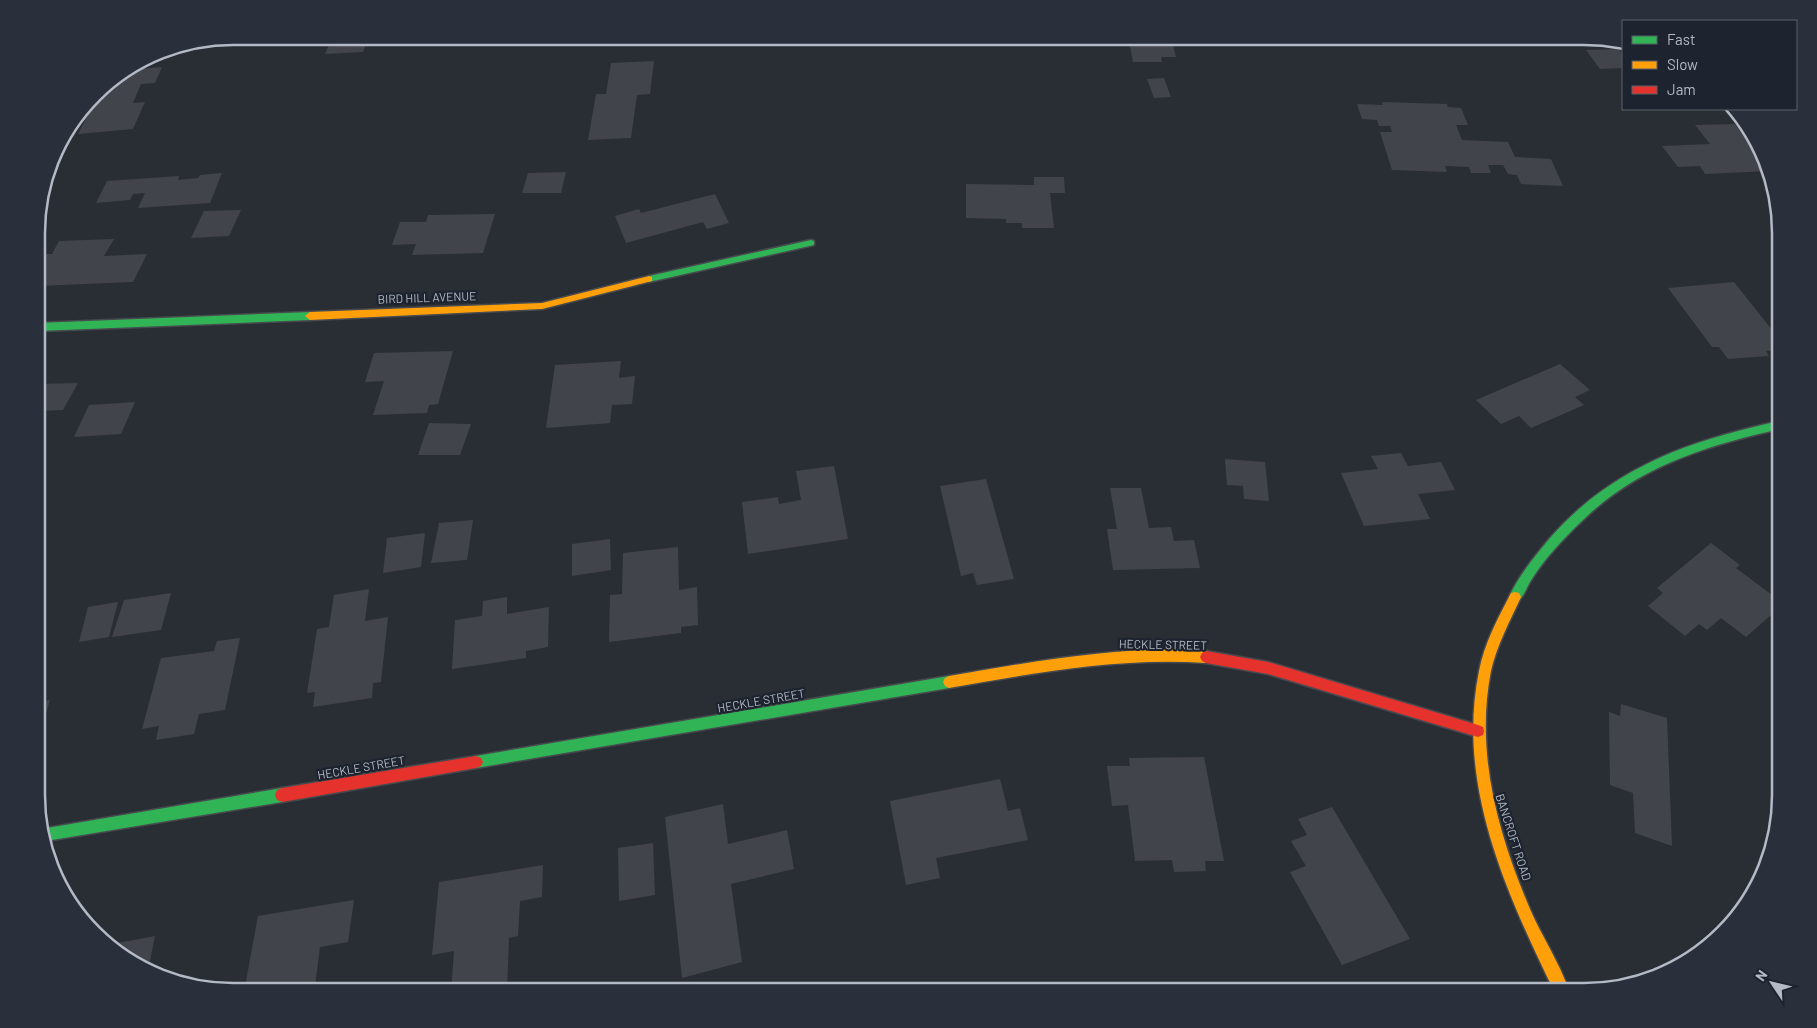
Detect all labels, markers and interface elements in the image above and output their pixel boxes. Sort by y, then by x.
legend [1622,20,1797,110]
text: Fast [1667,30,1695,48]
text: Slow [1667,55,1698,73]
text: Jam [1667,80,1696,98]
street label: BIRD HILL AVENUE [377,288,477,306]
street label: HECKLE STREET [1119,636,1208,652]
street label: HECKLE STREET [716,685,806,715]
street label: HECKLE STREET [316,752,406,782]
street label: BANCROFT ROAD [1493,792,1535,882]
north arrow [1747,958,1797,1008]
text: N [1751,967,1771,984]

